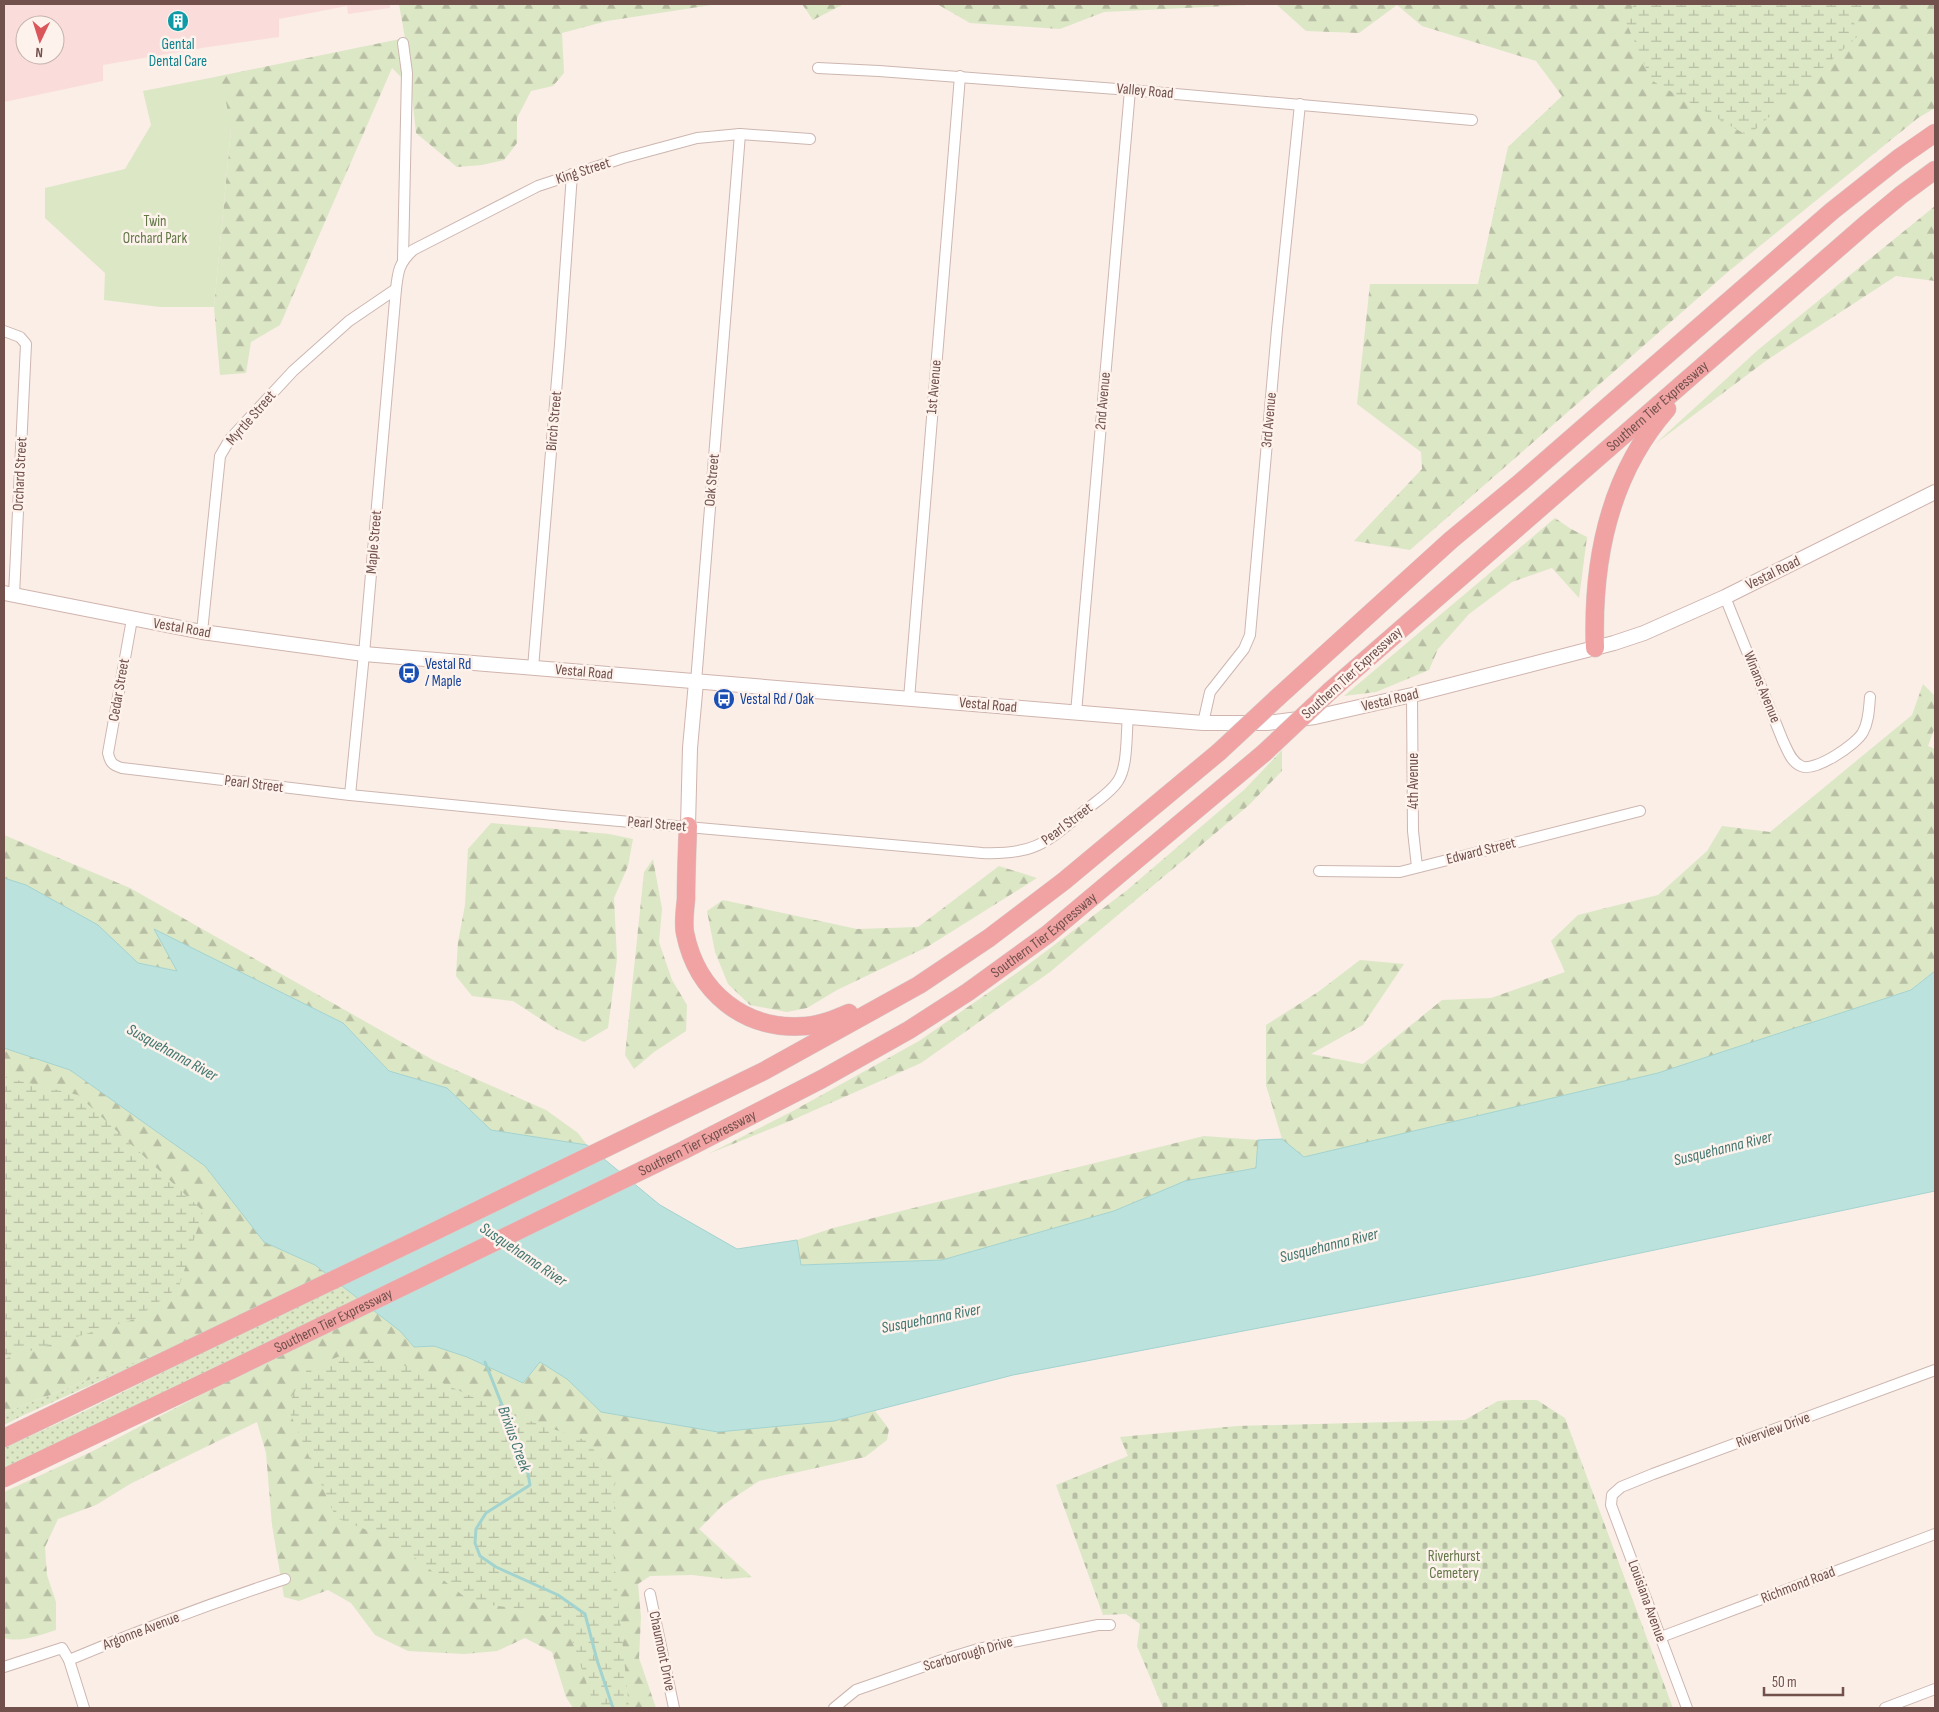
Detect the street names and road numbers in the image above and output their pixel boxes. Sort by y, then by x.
street label: Valley Road [1116,79,1174,103]
street label: King Street [553,153,613,189]
street label: Southern Tier Expressway [1602,356,1712,456]
street label: 1st Avenue [922,359,946,415]
street label: 2nd Avenue [1091,371,1115,431]
street label: Myrtle Street [222,386,280,449]
street label: Birch Street [542,390,566,452]
street label: 3rd Avenue [1257,391,1281,449]
street label: Orchard Street [9,436,31,511]
street label: Oak Street [700,452,724,507]
street label: Maple Street [362,509,386,575]
street label: Vestal Road [1743,552,1803,594]
street label: Vestal Road [152,614,212,642]
street label: Southern Tier Expressway [1298,623,1406,723]
street label: Winans Avenue [1739,648,1785,726]
street label: Cedar Street [104,657,134,723]
street label: Vestal Road [554,660,614,684]
street label: Vestal Road [1360,684,1420,716]
street label: Vestal Road [958,693,1018,717]
street label: 4th Avenue [1404,753,1423,809]
street label: Pearl Street [223,771,285,797]
street label: Pearl Street [1038,798,1097,849]
street label: Pearl Street [627,812,688,836]
street label: Edward Street [1444,833,1518,869]
street label: Southern Tier Expressway [987,888,1101,982]
street label: Southern Tier Expressway [635,1105,759,1180]
street label: Southern Tier Expressway [271,1283,396,1357]
street label: Riverview Drive [1733,1408,1813,1452]
street label: Louisiana Avenue [1623,1557,1671,1645]
street label: Richmond Road [1758,1562,1838,1608]
street label: Argonne Avenue [99,1608,182,1655]
street label: Chaumont Drive [644,1609,680,1693]
street label: Scarborough Drive [921,1632,1015,1676]

